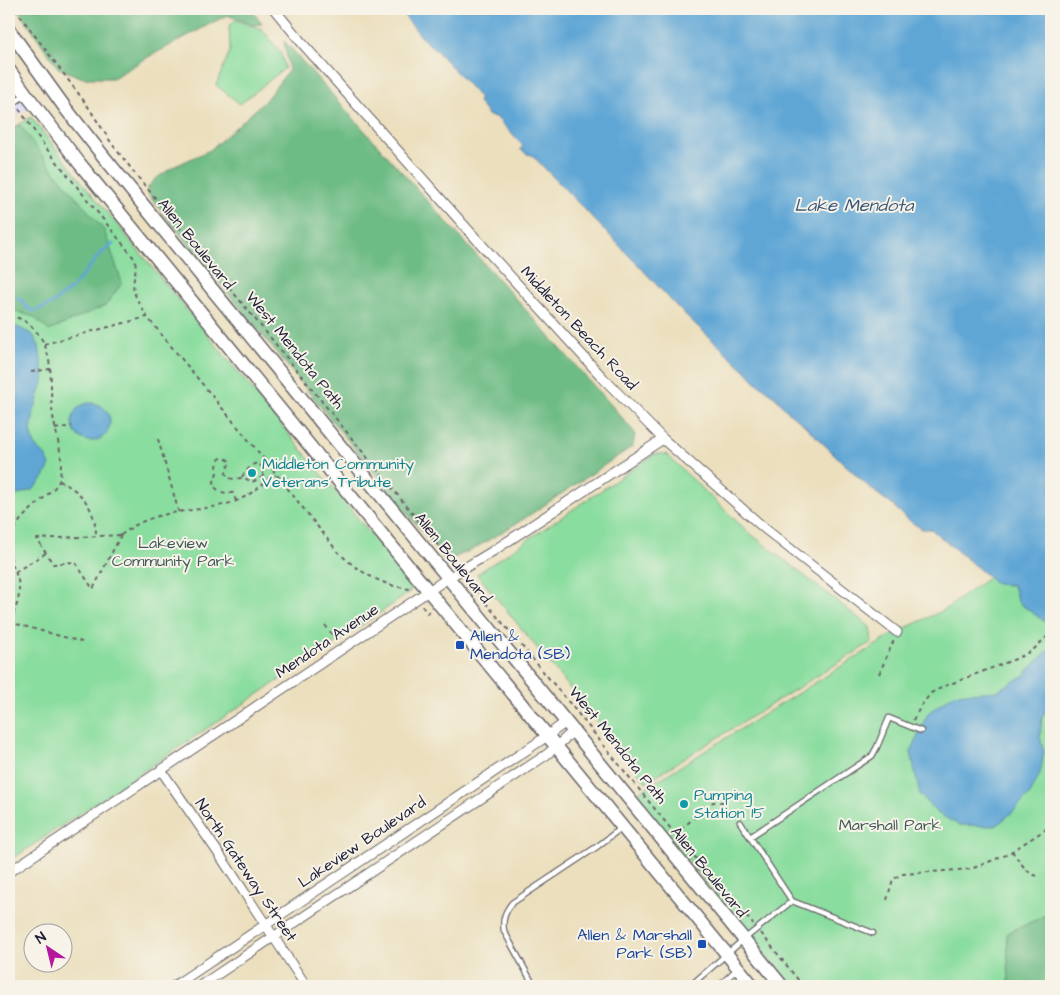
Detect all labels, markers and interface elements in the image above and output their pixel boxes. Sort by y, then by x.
water label: Lake Mendota [794,193,914,218]
street label: Allen Boulevard [152,194,240,294]
street label: Middleton Beach Road [516,261,642,395]
street label: West Mendota Path [241,287,349,414]
place label: Middleton Community Veterans' Tribute [262,453,414,493]
marker: Middleton Community Veterans' Tribute [246,467,258,479]
street label: Allen Boulevard [409,508,497,608]
park label: Lakeview Community Park [112,532,234,573]
street label: Mendota Avenue [271,598,383,684]
place label: Allen & Mendota (SB) [470,625,571,665]
marker: Allen & Mendota (SB) [454,639,466,651]
street label: West Mendota Path [564,682,672,809]
place label: Pumping Station 15 [694,784,765,824]
street label: Lakeview Boulevard [294,791,430,893]
street label: North Gateway Street [189,794,303,947]
marker: Pumping Station 15 [678,798,690,810]
park label: Marshall Park [839,814,942,836]
street label: Allen Boulevard [665,822,753,922]
north arrow [22,922,72,972]
place label: Allen & Marshall Park (SB) [577,924,692,964]
text: N [32,927,51,949]
marker: Allen & Marshall Park (SB) [696,938,708,950]

